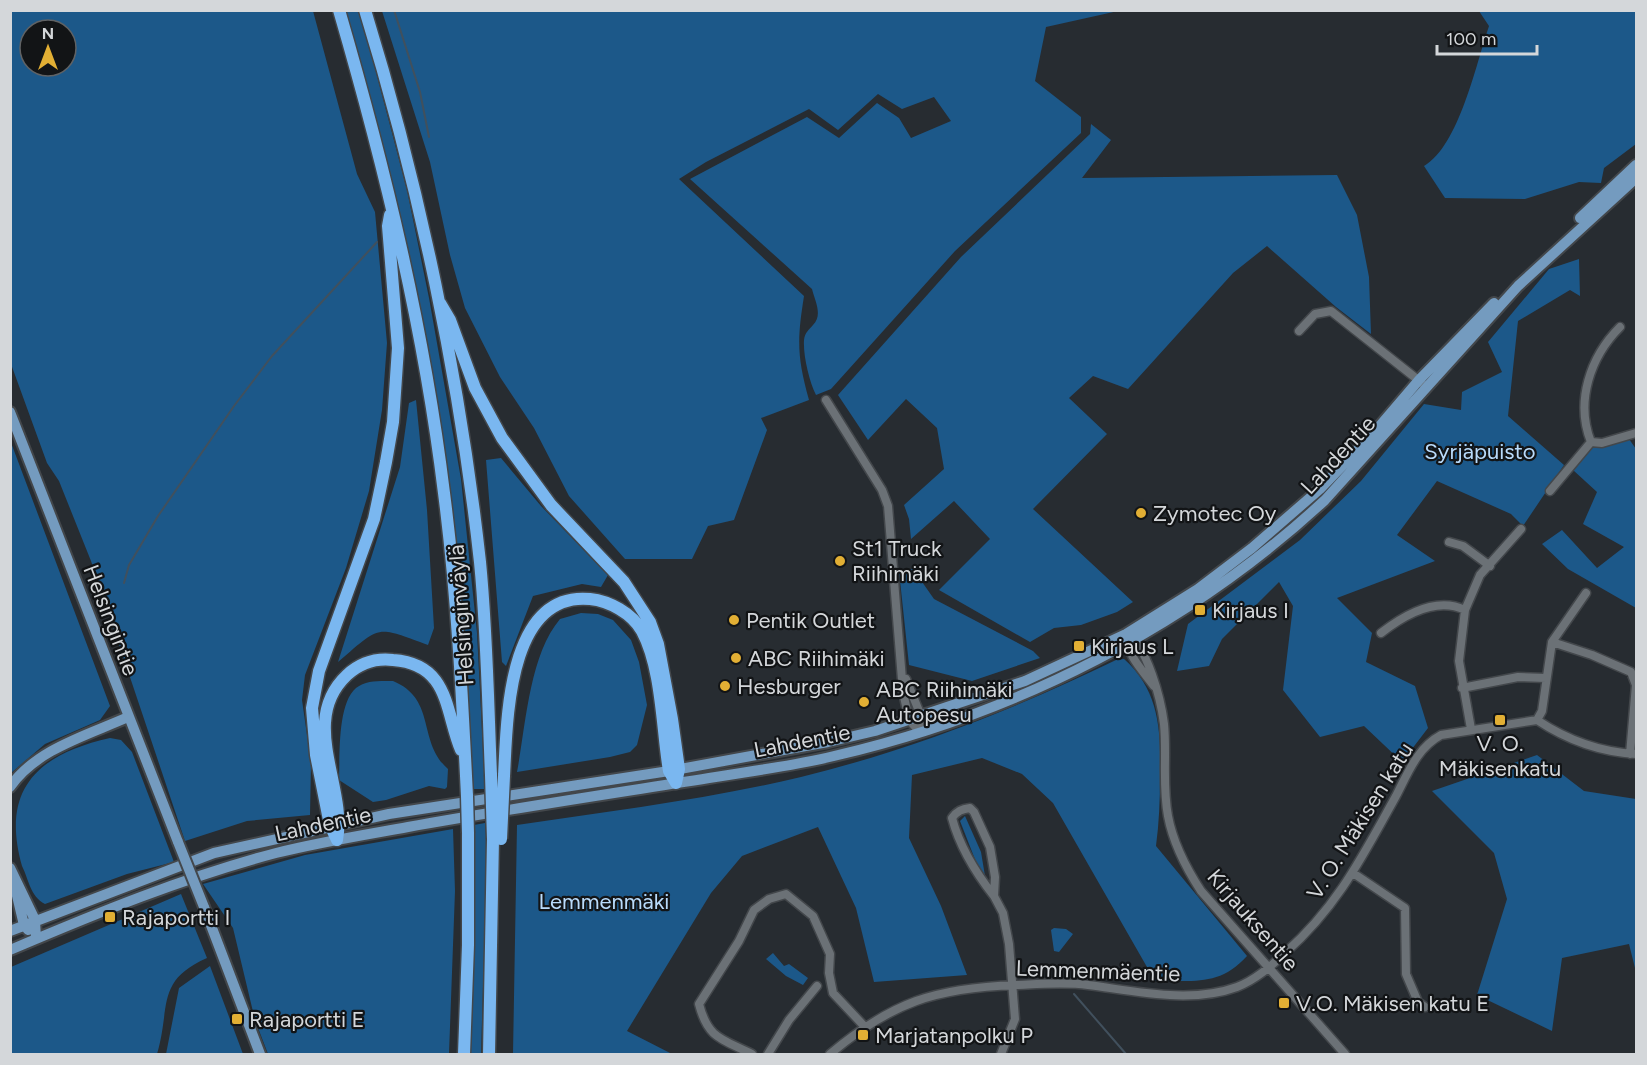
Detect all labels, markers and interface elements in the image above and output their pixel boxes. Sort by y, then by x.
north arrow [18,18,78,78]
scale bar [1437,18,1538,56]
text: N [42,24,54,43]
text: 100 m [1446,28,1496,50]
street label: Lahdentie [1295,410,1381,500]
park label: Syrjäpuisto [1424,438,1536,465]
place label: Zymotec Oy [1153,500,1277,527]
marker: Zymotec Oy [1134,506,1148,520]
place label: St1 Truck Riihimäki [852,535,942,587]
street label: Helsinginväylä [443,544,479,686]
marker: St1 Truck Riihimäki [833,554,847,568]
street label: Helsingintie [77,561,145,679]
place label: Kirjaus I [1212,597,1289,624]
marker: Kirjaus I [1193,603,1207,617]
place label: Pentik Outlet [746,607,875,634]
marker: Pentik Outlet [727,613,741,627]
place label: Kirjaus L [1091,633,1174,660]
marker: Kirjaus L [1072,639,1086,653]
place label: ABC Riihimäki [748,645,885,672]
marker: ABC Riihimäki [729,651,743,665]
place label: Hesburger [737,673,841,700]
place label: ABC Riihimäki Autopesu [876,676,1013,728]
marker: Hesburger [718,679,732,693]
marker: ABC Riihimäki Autopesu [857,695,871,709]
marker: V. O. Mäkisenkatu [1493,713,1507,727]
street label: Lahdentie [752,718,852,764]
place label: V. O. Mäkisenkatu [1439,730,1561,782]
street label: V. O. Mäkisen katu [1301,737,1419,905]
street label: Lahdentie [272,801,374,847]
street label: Kirjauksentie [1201,864,1305,976]
park label: Lemmenmäki [539,888,669,915]
place label: Rajaportti I [122,904,230,931]
marker: Rajaportti I [103,910,117,924]
street label: Lemmenmäentie [1015,955,1181,987]
place label: V.O. Mäkisen katu E [1296,990,1489,1017]
marker: V.O. Mäkisen katu E [1277,996,1291,1010]
place label: Rajaportti E [249,1006,365,1033]
marker: Rajaportti E [230,1012,244,1026]
place label: Marjatanpolku P [875,1022,1033,1049]
marker: Marjatanpolku P [856,1028,870,1042]

